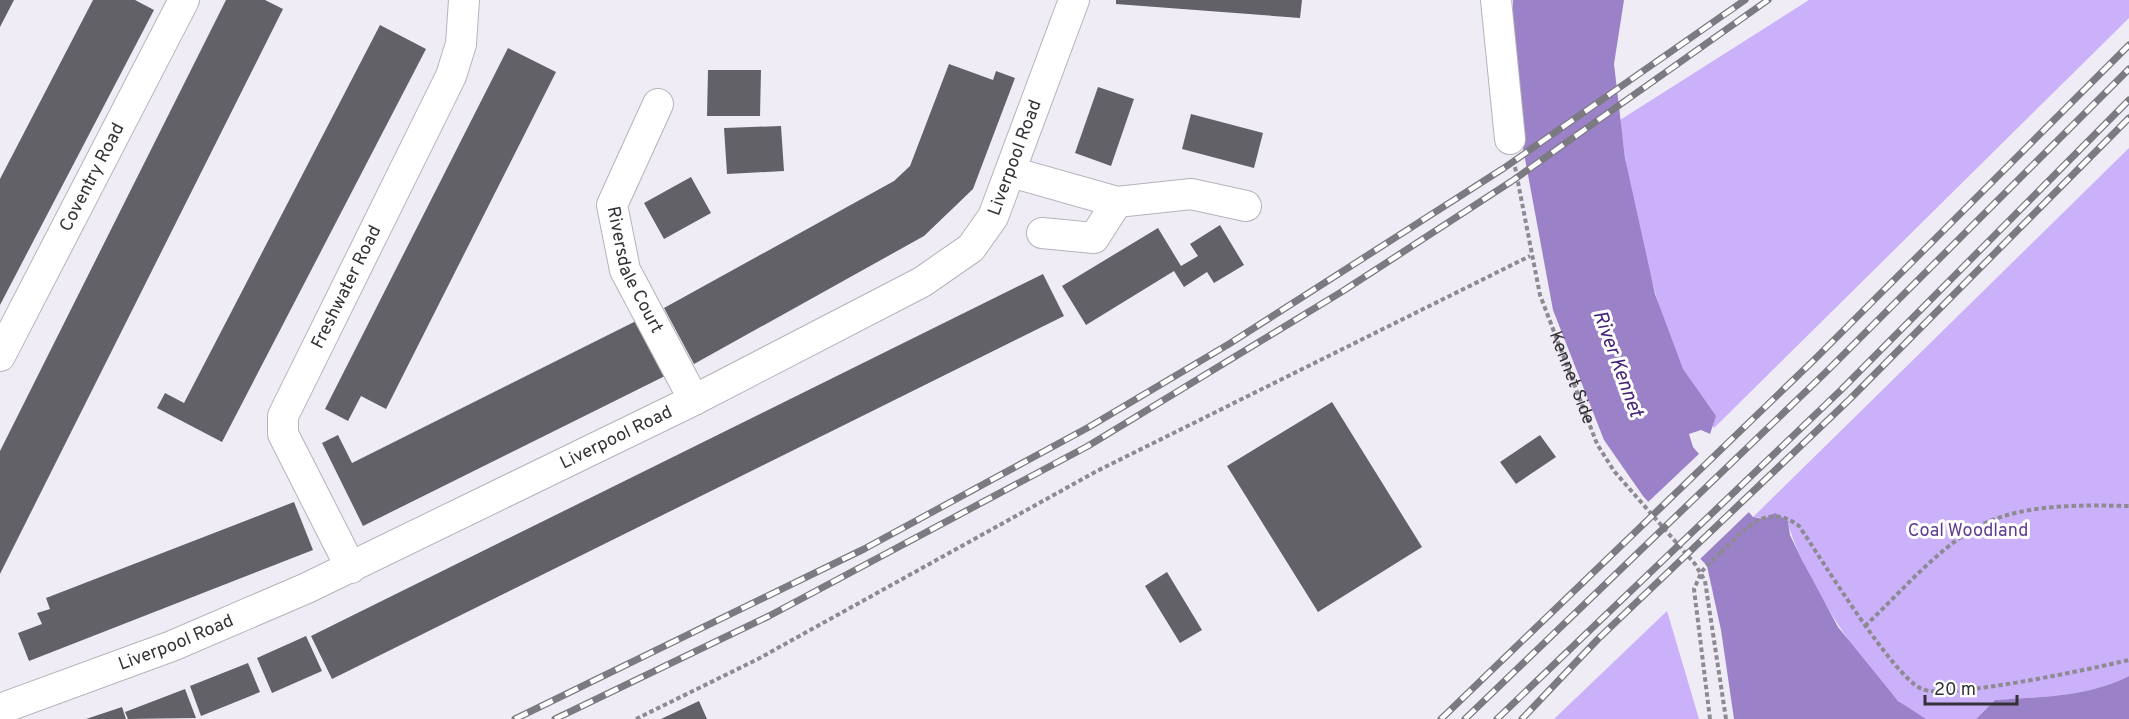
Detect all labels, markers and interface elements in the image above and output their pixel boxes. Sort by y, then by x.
street label: Liverpool Road [983,97,1047,219]
street label: Coventry Road [55,119,130,236]
street label: Riversdale Court [601,204,668,337]
street label: Freshwater Road [307,222,387,353]
water label: River Kennet [1586,307,1649,422]
street label: Kennet Side [1543,328,1600,428]
street label: Liverpool Road [556,401,676,475]
park label: Coal Woodland [1908,520,2028,543]
street label: Liverpool Road [115,609,237,676]
scale bar [1925,668,2016,706]
text: 20 m [1934,679,1976,702]

